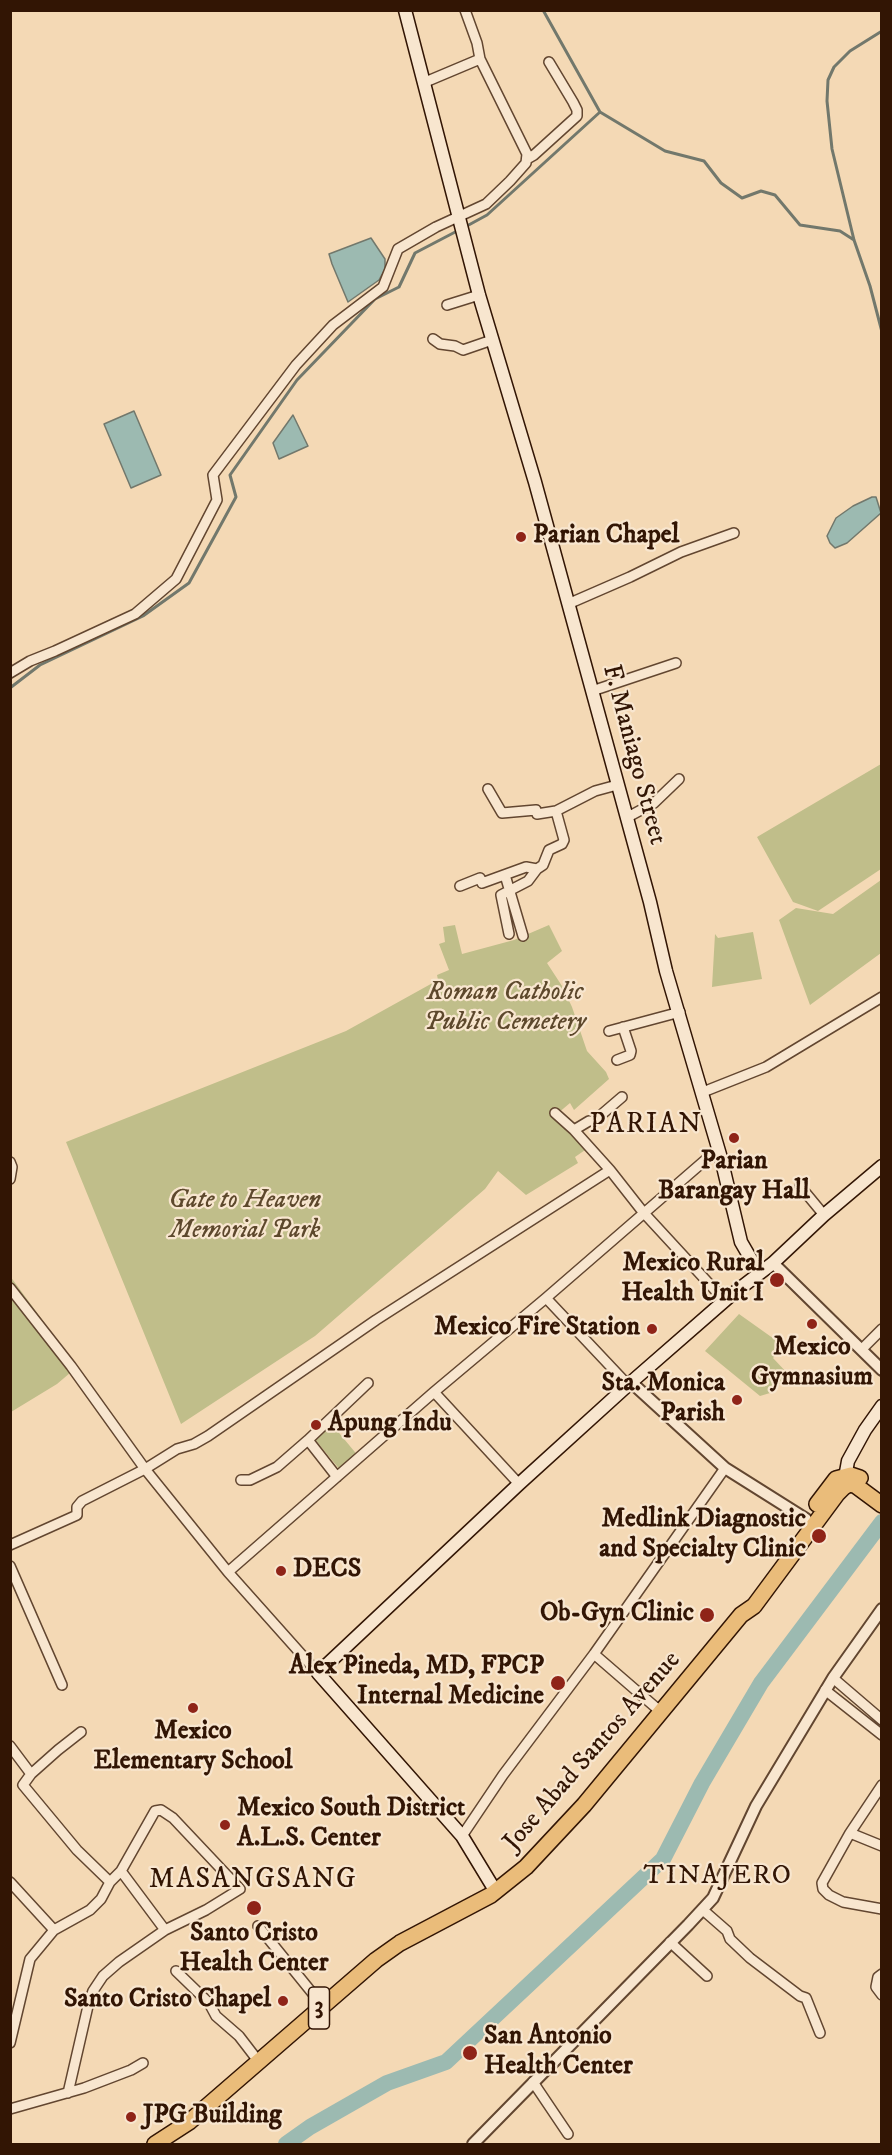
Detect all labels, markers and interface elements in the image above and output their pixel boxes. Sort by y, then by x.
place label: Parian Chapel [533,521,679,553]
marker: Parian Chapel [514,530,528,544]
street label: F. Maniago Street [594,662,672,848]
park label: Roman Catholic Public Cemetery [424,978,586,1040]
district label: PARIAN [589,1109,703,1143]
marker: Parian Barangay Hall [727,1131,741,1145]
place label: Parian Barangay Hall [658,1147,810,1208]
park label: Gate to Heaven Memorial Park [169,1186,321,1248]
place label: Mexico Rural Health Unit I [621,1249,764,1310]
marker: Mexico Rural Health Unit I [768,1271,786,1289]
place label: Mexico Fire Station [434,1313,640,1345]
marker: Mexico Gymnasium [805,1317,819,1331]
marker: Mexico Fire Station [645,1322,659,1336]
place label: Mexico Gymnasium [751,1333,873,1394]
place label: Sta. Monica Parish [602,1369,725,1430]
marker: Sta. Monica Parish [730,1393,744,1407]
place label: Apung Indu [328,1409,452,1441]
marker: Apung Indu [309,1418,323,1432]
place label: Medlink Diagnostic and Specialty Clinic [599,1505,806,1566]
marker: Medlink Diagnostic and Specialty Clinic [810,1527,828,1545]
place label: DECS [293,1555,361,1587]
marker: DECS [274,1564,288,1578]
place label: Ob-Gyn Clinic [540,1599,694,1631]
marker: Ob-Gyn Clinic [698,1606,716,1624]
street label: Jose Abad Santos Avenue [498,1646,688,1858]
place label: Alex Pineda, MD, FPCP Internal Medicine [289,1652,544,1714]
marker: Alex Pineda, MD, FPCP Internal Medicine [549,1674,567,1692]
marker: Mexico Elementary School [186,1701,200,1715]
place label: Mexico Elementary School [94,1717,292,1778]
place label: Mexico South District A.L.S. Center [237,1794,465,1856]
marker: Mexico South District A.L.S. Center [218,1818,232,1832]
district label: TINAJERO [644,1861,792,1893]
district label: MASANGSANG [149,1864,357,1898]
marker: Santo Cristo Health Center [245,1899,263,1917]
place label: Santo Cristo Health Center [180,1919,328,1980]
place label: Santo Cristo Chapel [64,1985,271,2017]
road number: 3 [308,1987,330,2029]
marker: Santo Cristo Chapel [276,1994,290,2008]
place label: San Antonio Health Center [484,2022,633,2084]
marker: San Antonio Health Center [461,2044,479,2062]
place label: JPG Building [143,2101,282,2133]
marker: JPG Building [124,2110,138,2124]

